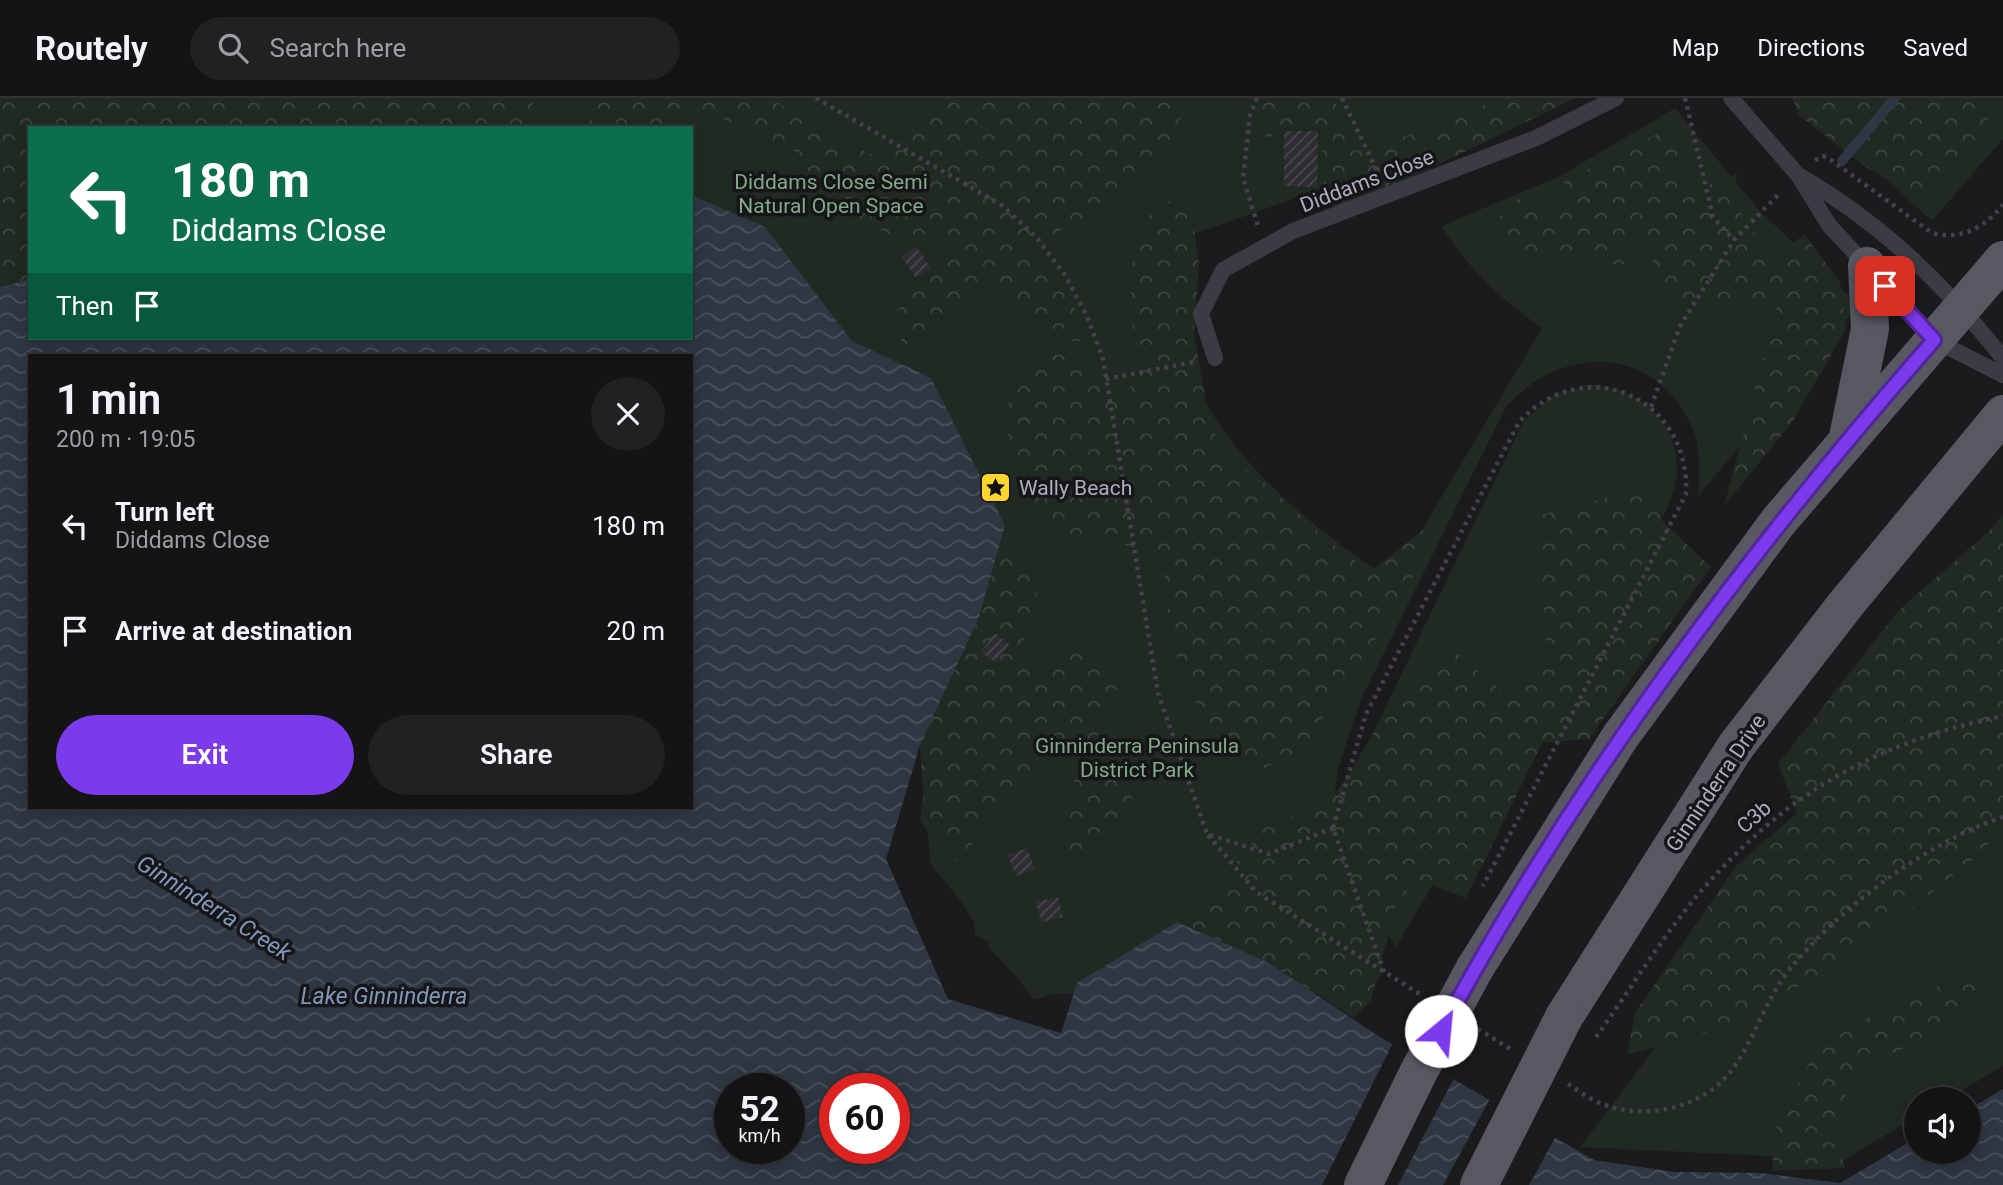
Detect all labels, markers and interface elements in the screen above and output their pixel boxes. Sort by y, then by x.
search box [190,17,680,80]
text: Routely [35,29,148,68]
icon: search [214,29,252,67]
text: Search here [270,33,406,63]
text: Map [1672,34,1719,62]
text: Directions [1757,34,1865,62]
text: Saved [1903,34,1968,62]
street label: Diddams Close [1297,144,1437,218]
text: 180 m [171,152,310,209]
icon: left [56,154,147,245]
park label: Diddams Close Semi Natural Open Space [734,170,928,218]
text: Diddams Close [171,211,386,249]
pin [1855,256,1915,316]
icon: arrive [1866,267,1904,305]
icon: arrive [128,287,166,325]
text: Then [56,291,114,321]
text: 1 min [56,375,161,424]
button: close [591,377,665,451]
text: 200 m · 19:05 [56,426,195,453]
place icon: Wally Beach [979,471,1013,505]
place label: Wally Beach [1019,476,1132,500]
text: Turn left [115,497,214,527]
icon: left [56,507,94,545]
text: 180 m [592,511,665,541]
text: Diddams Close [115,527,270,554]
icon: arrive [56,612,94,650]
text: Arrive at destination [115,616,352,646]
text: 20 m [607,616,665,646]
street label: Ginninderra Drive [1661,710,1771,856]
button: Exit [56,715,354,795]
button: Share [368,715,665,795]
park label: Ginninderra Peninsula District Park [1035,734,1239,782]
street label: C3b [1732,796,1776,838]
water label: Ginninderra Creek [132,850,297,967]
water label: Lake Ginninderra [301,983,467,1010]
position arrow [1404,994,1478,1068]
speed limit sign: 60 [819,1073,910,1164]
map controls [1904,1087,1981,1164]
button: sound [1904,1087,1981,1164]
text: 52 [739,1089,780,1130]
text: km/h [738,1125,781,1146]

